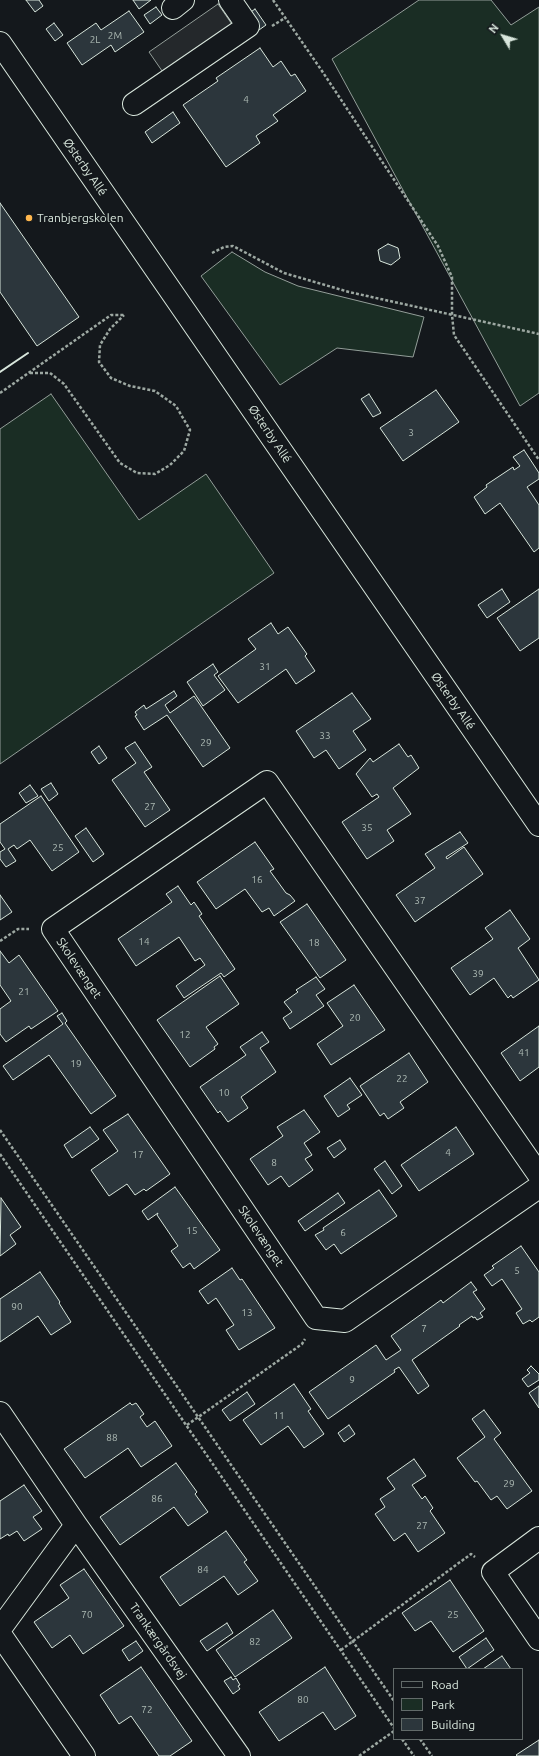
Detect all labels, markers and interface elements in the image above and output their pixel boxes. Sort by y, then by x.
north arrow [483,16,523,56]
text: N [486,22,501,36]
house number: 2M [108,30,122,42]
house number: 2L [90,34,100,46]
house number: 4 [243,94,249,106]
street label: Østerby Allé [60,136,110,198]
place label: Tranbjergskolen [37,211,123,225]
marker: Tranbjergskolen [24,213,34,223]
street label: Østerby Allé [245,402,295,466]
house number: 3 [408,427,414,439]
house number: 31 [259,661,271,673]
street label: Østerby Allé [428,670,478,732]
house number: 33 [319,730,331,742]
house number: 29 [200,737,212,749]
house number: 27 [144,801,156,813]
house number: 35 [361,822,373,834]
house number: 25 [52,842,64,854]
house number: 16 [251,874,263,886]
house number: 37 [414,895,426,907]
street label: Skolevænget [53,935,105,1001]
house number: 14 [138,936,150,948]
house number: 18 [308,937,320,949]
house number: 39 [472,968,484,980]
house number: 21 [18,986,30,998]
house number: 20 [349,1012,361,1024]
house number: 12 [179,1029,191,1041]
house number: 41 [518,1047,530,1059]
house number: 19 [70,1058,82,1070]
house number: 22 [396,1073,408,1085]
house number: 10 [218,1087,230,1099]
house number: 4 [445,1147,451,1159]
house number: 17 [132,1149,144,1161]
house number: 8 [271,1157,277,1169]
street label: Skolevænget [235,1203,287,1269]
house number: 15 [186,1225,198,1237]
house number: 6 [340,1227,346,1239]
house number: 5 [514,1265,520,1277]
house number: 90 [11,1301,23,1313]
house number: 13 [241,1307,253,1319]
house number: 7 [421,1323,427,1335]
house number: 9 [349,1374,355,1386]
house number: 11 [273,1410,285,1422]
house number: 88 [106,1432,118,1444]
house number: 29 [503,1478,515,1490]
house number: 86 [151,1493,163,1505]
house number: 27 [416,1520,428,1532]
house number: 84 [197,1564,209,1576]
street label: Trankærgårdsvej [126,1600,190,1682]
house number: 70 [81,1609,93,1621]
house number: 25 [447,1609,459,1621]
house number: 82 [249,1636,261,1648]
legend [393,1668,523,1740]
text: Road [431,1678,459,1691]
house number: 80 [297,1694,309,1706]
text: Park [431,1698,455,1711]
house number: 72 [141,1704,153,1716]
text: Building [431,1718,475,1731]

